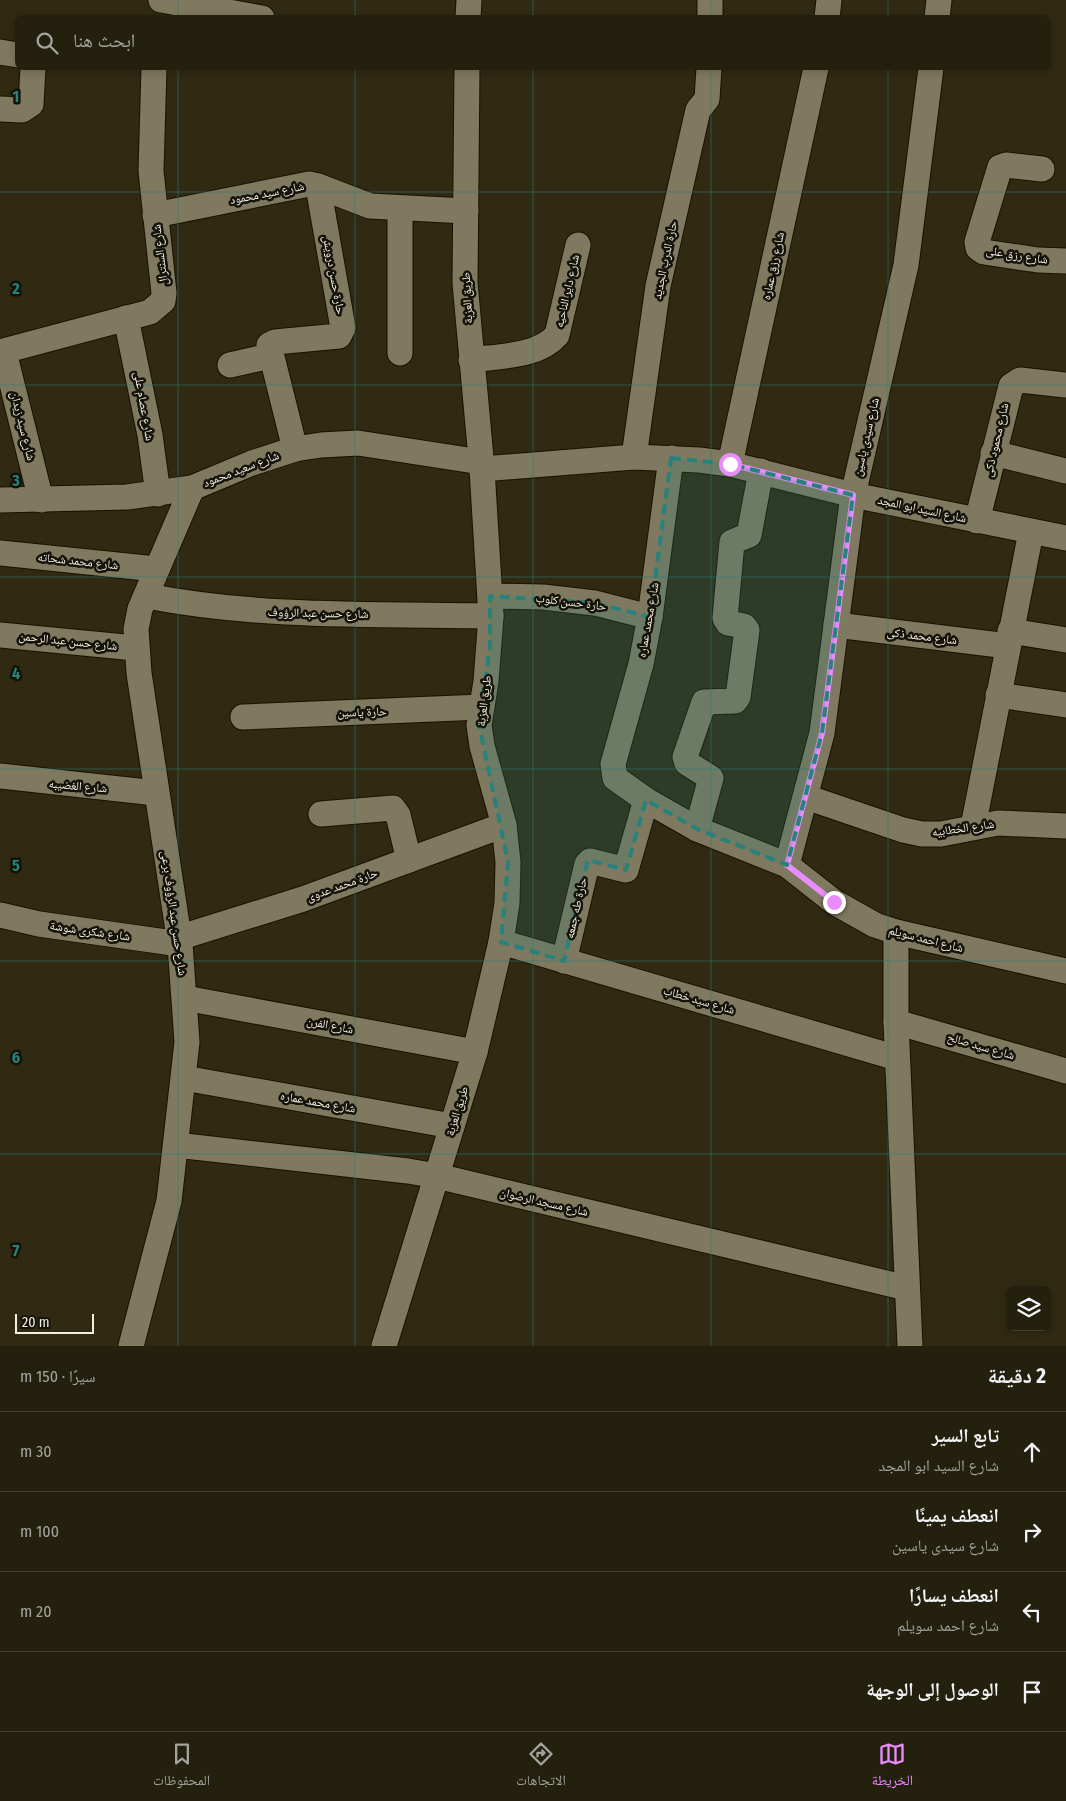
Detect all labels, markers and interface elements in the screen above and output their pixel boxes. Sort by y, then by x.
search box [15,15,1051,70]
icon: search [33,29,61,57]
text: ابحث هنا [73,29,135,52]
text: 1 [13,87,19,106]
street label: شارع سيد محمود [229,179,306,208]
street label: حارة الدرب الجديد [650,219,681,301]
street label: شارع السنترال [149,223,172,286]
street label: شارع رزق عماره [759,231,788,301]
street label: حارة حسن درويش [320,234,348,316]
street label: شارع رزق على [985,243,1049,268]
street label: شارع داير الناحيه [552,253,583,329]
street label: طريق العزبة [459,272,476,324]
text: 2 [11,279,20,298]
street label: شارع عصام على [130,370,157,442]
street label: شارع سيد زيدان [7,390,38,462]
street label: شارع سيدى ياسين [850,396,883,478]
street label: شارع محمود ذكى [981,401,1012,479]
street label: شارع سعيد محمود [201,448,281,491]
route start [719,453,742,476]
text: 3 [11,471,20,490]
street label: شارع السيد ابو المجد [876,493,968,526]
street label: شارع محمد شحاته [37,550,119,573]
street label: شارع محمد عماره [634,581,663,659]
street label: حارة حسن كلوب [535,591,608,614]
street label: شارع حسن عبد الرؤوف [267,605,369,622]
street label: شارع محمد ذكى [886,625,958,648]
street label: شارع حسن عبد الرحمن [18,629,118,654]
text: 4 [12,664,20,683]
street label: طريق العزبة [474,675,494,727]
street label: حارة ياسين [337,704,387,720]
street label: شارع الغضيبه [48,776,108,797]
street label: شارع الخطابيه [931,817,995,840]
street label: شارع حسن عبد الرؤوف برعى [157,850,190,977]
text: 5 [12,856,20,875]
street label: حارة محمد عدوى [304,866,380,904]
street label: حارة طه جمعه [562,876,590,940]
route end [823,891,846,914]
street label: شارع شكرى شوشة [49,918,131,945]
street label: شارع احمد سويلم [887,923,965,956]
street label: شارع سيد خطاب [661,983,737,1018]
street label: شارع الفرن [305,1014,355,1037]
street label: شارع سيد صالح [945,1030,1016,1063]
text: 6 [12,1048,20,1067]
street label: طريق العزبة [443,1084,472,1138]
street label: شارع محمد عماره [279,1088,357,1117]
street label: شارع مسجد الرضوان [498,1185,590,1220]
text: 7 [13,1241,20,1260]
map controls [1006,1286,1051,1331]
button: layers [1006,1286,1051,1331]
scale bar [15,1311,94,1334]
text: 20 m [22,1314,50,1331]
text: 2 دقيقة [988,1363,1046,1389]
text: سيرًا · 150 m [20,1367,95,1386]
text: تابع السير [932,1424,999,1447]
icon: ahead [1018,1438,1046,1466]
text: 30 m [20,1442,52,1461]
text: شارع السيد ابو المجد [878,1456,999,1475]
text: انعطف يمينًا [914,1504,999,1527]
icon: right [1018,1518,1046,1546]
text: 100 m [20,1522,59,1541]
text: شارع سيدى ياسين [892,1536,999,1555]
text: انعطف يسارًا [909,1584,999,1607]
icon: left [1018,1598,1046,1626]
text: 20 m [20,1602,51,1621]
text: شارع احمد سويلم [897,1616,999,1635]
text: الوصول إلى الوجهة [866,1678,999,1701]
icon: arrive [1018,1678,1046,1706]
tab: المحفوظات [153,1740,210,1794]
tab: الاتجاهات [516,1740,566,1794]
tab: الخريطة [872,1740,913,1794]

